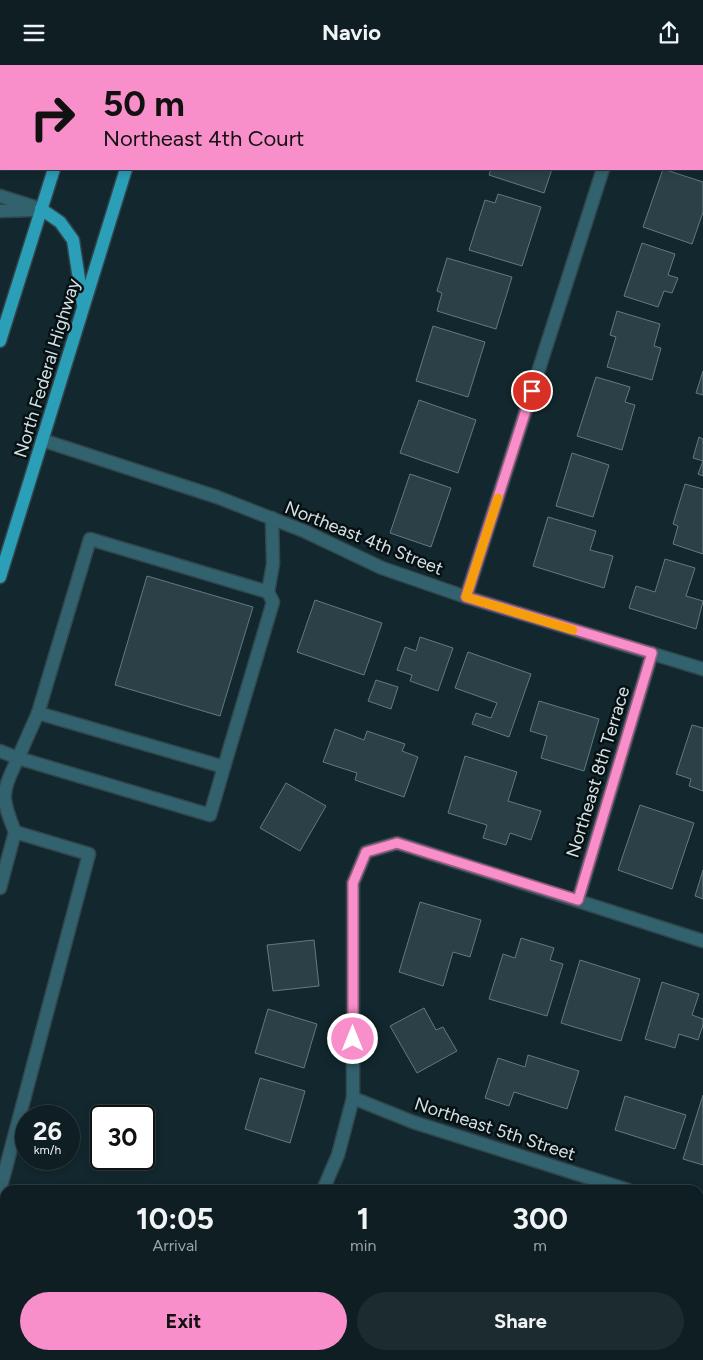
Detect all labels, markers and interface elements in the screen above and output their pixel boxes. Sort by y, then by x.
icon: menu [20,19,48,47]
text: Navio [322,19,381,46]
icon: share [655,19,683,47]
text: 50 m [103,83,185,125]
icon: right [20,85,85,150]
text: Northeast 4th Court [103,125,304,152]
street label: North Federal Highway [9,275,85,460]
pin [511,370,553,412]
icon: arrive [518,377,546,405]
street label: Northeast 4th Street [282,496,447,580]
street label: Northeast 8th Terrace [561,684,635,860]
position arrow [326,1012,378,1064]
street label: Northeast 5th Street [412,1093,578,1165]
speed limit sign: 30 [90,1105,155,1170]
text: 26 [33,1116,62,1146]
text: km/h [34,1143,61,1157]
text: 10:05 [136,1200,214,1237]
text: 1 [357,1200,370,1237]
text: 300 [512,1200,568,1237]
text: Arrival [152,1236,198,1255]
text: min [350,1236,376,1255]
text: m [533,1236,547,1255]
button: Exit [20,1292,347,1350]
button: Share [357,1292,684,1350]

